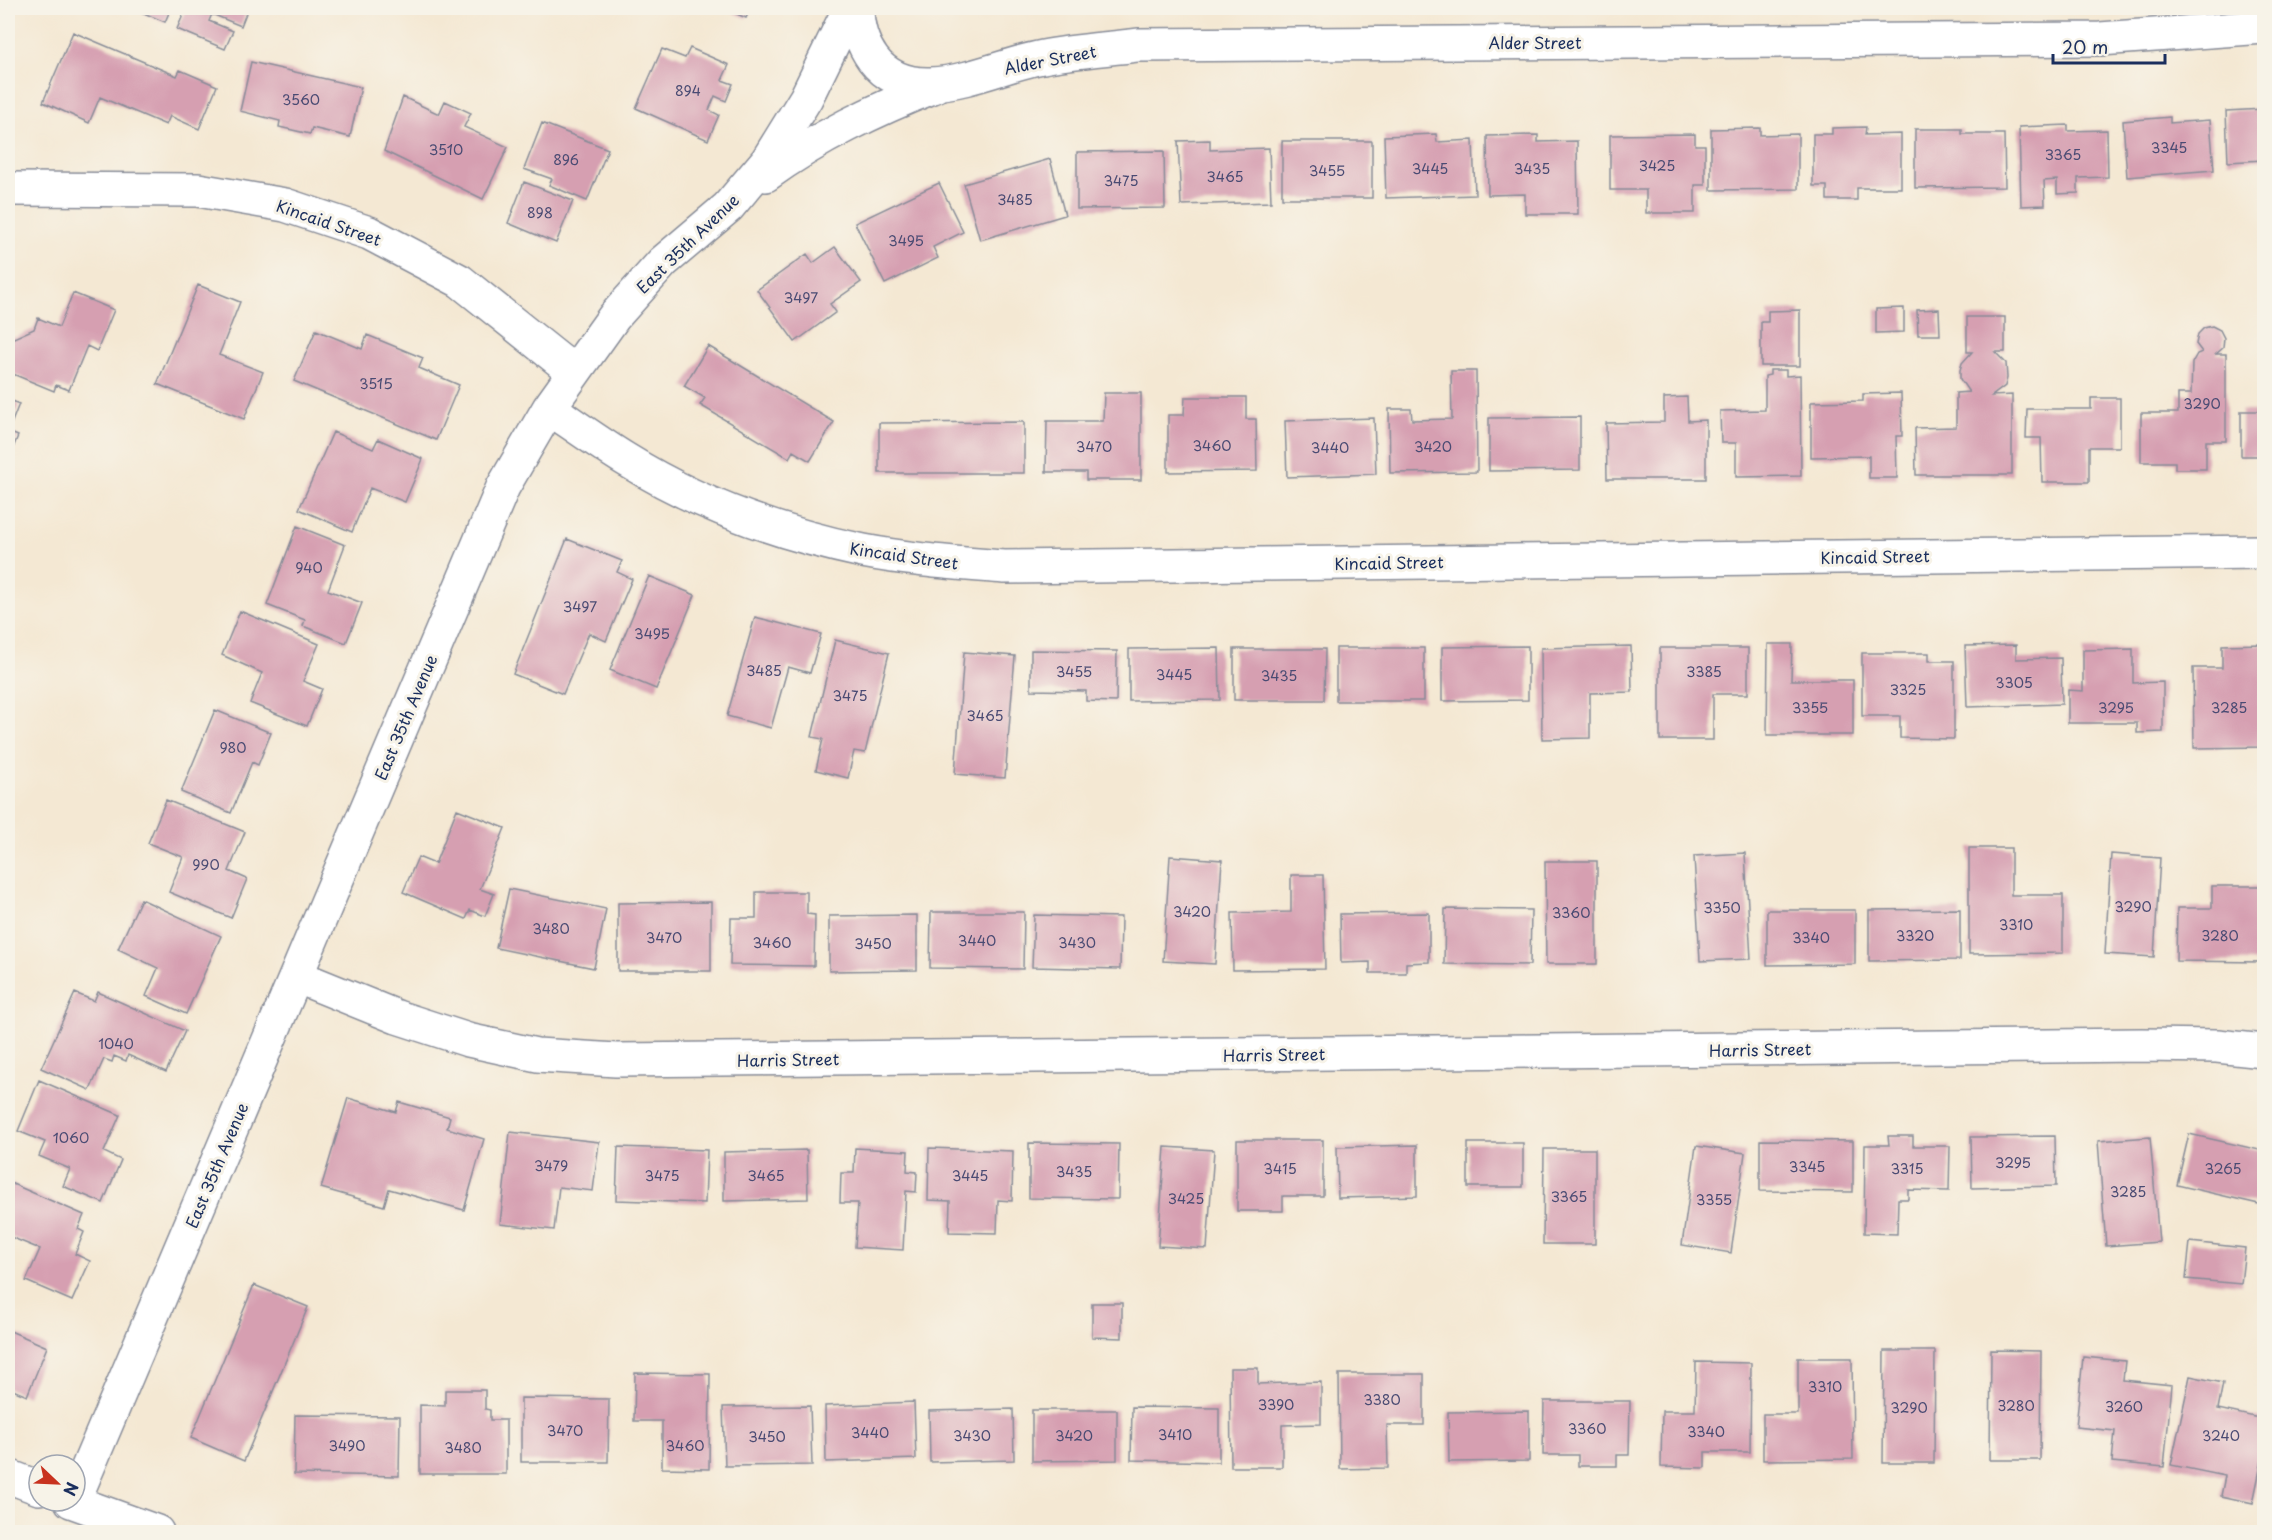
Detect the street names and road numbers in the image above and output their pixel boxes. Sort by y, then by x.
street label: Alder Street [1488,30,1582,54]
street label: Alder Street [1002,38,1098,80]
street label: East 35th Avenue [630,187,744,298]
street label: Kincaid Street [273,193,385,251]
street label: Kincaid Street [848,536,960,575]
street label: Kincaid Street [1820,543,1930,569]
street label: Kincaid Street [1334,549,1444,575]
street label: East 35th Avenue [368,650,442,784]
street label: Harris Street [1709,1036,1812,1062]
street label: Harris Street [1223,1041,1326,1067]
street label: Harris Street [737,1046,840,1072]
street label: East 35th Avenue [179,1098,253,1232]

